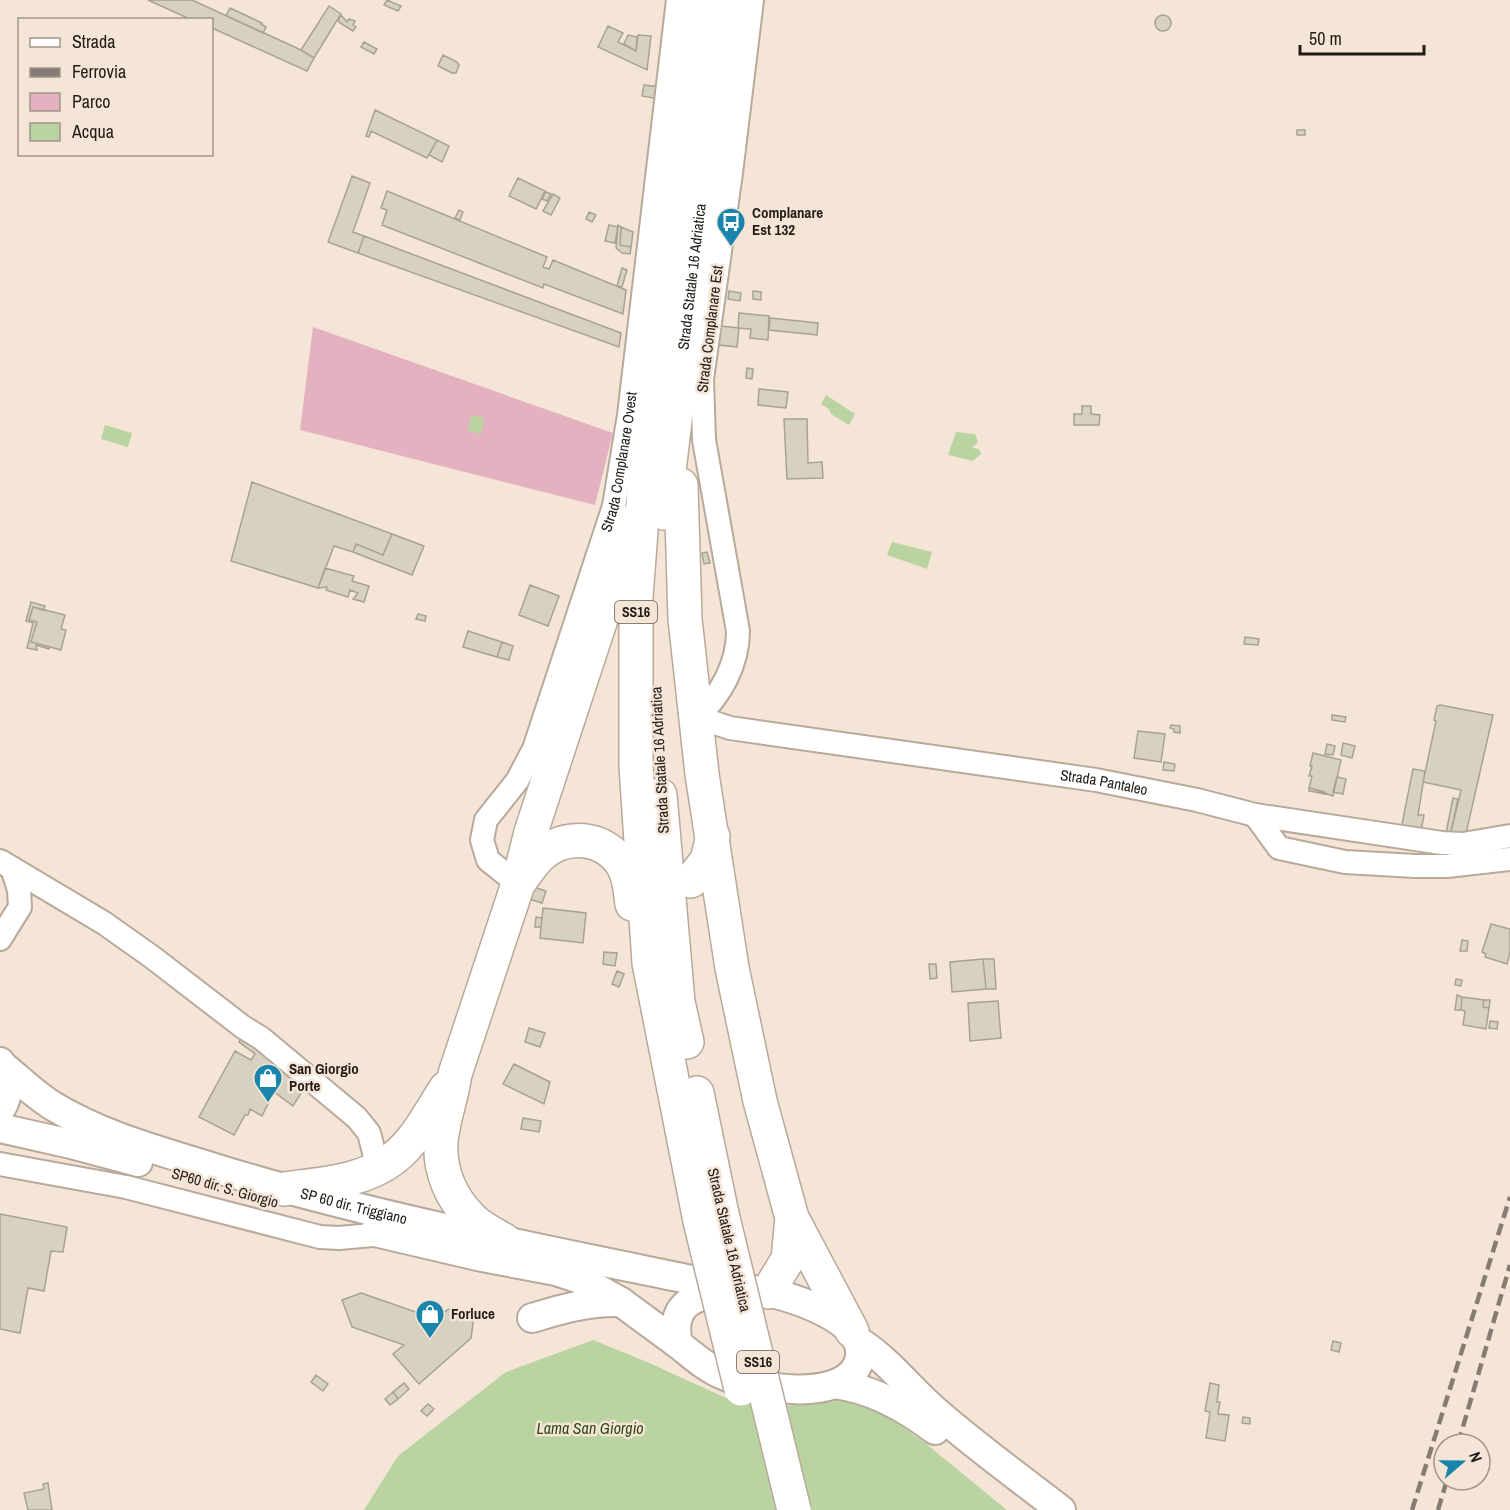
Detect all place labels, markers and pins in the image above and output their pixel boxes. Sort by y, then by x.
place label: Complanare Est 132 [752,202,823,240]
bus stop icon: Complanare Est 132 [715,206,747,248]
place label: San Giorgio Porte [289,1058,359,1096]
shop icon: San Giorgio Porte [252,1062,284,1104]
shop icon: Forluce [414,1298,446,1340]
place label: Forluce [451,1303,495,1324]

